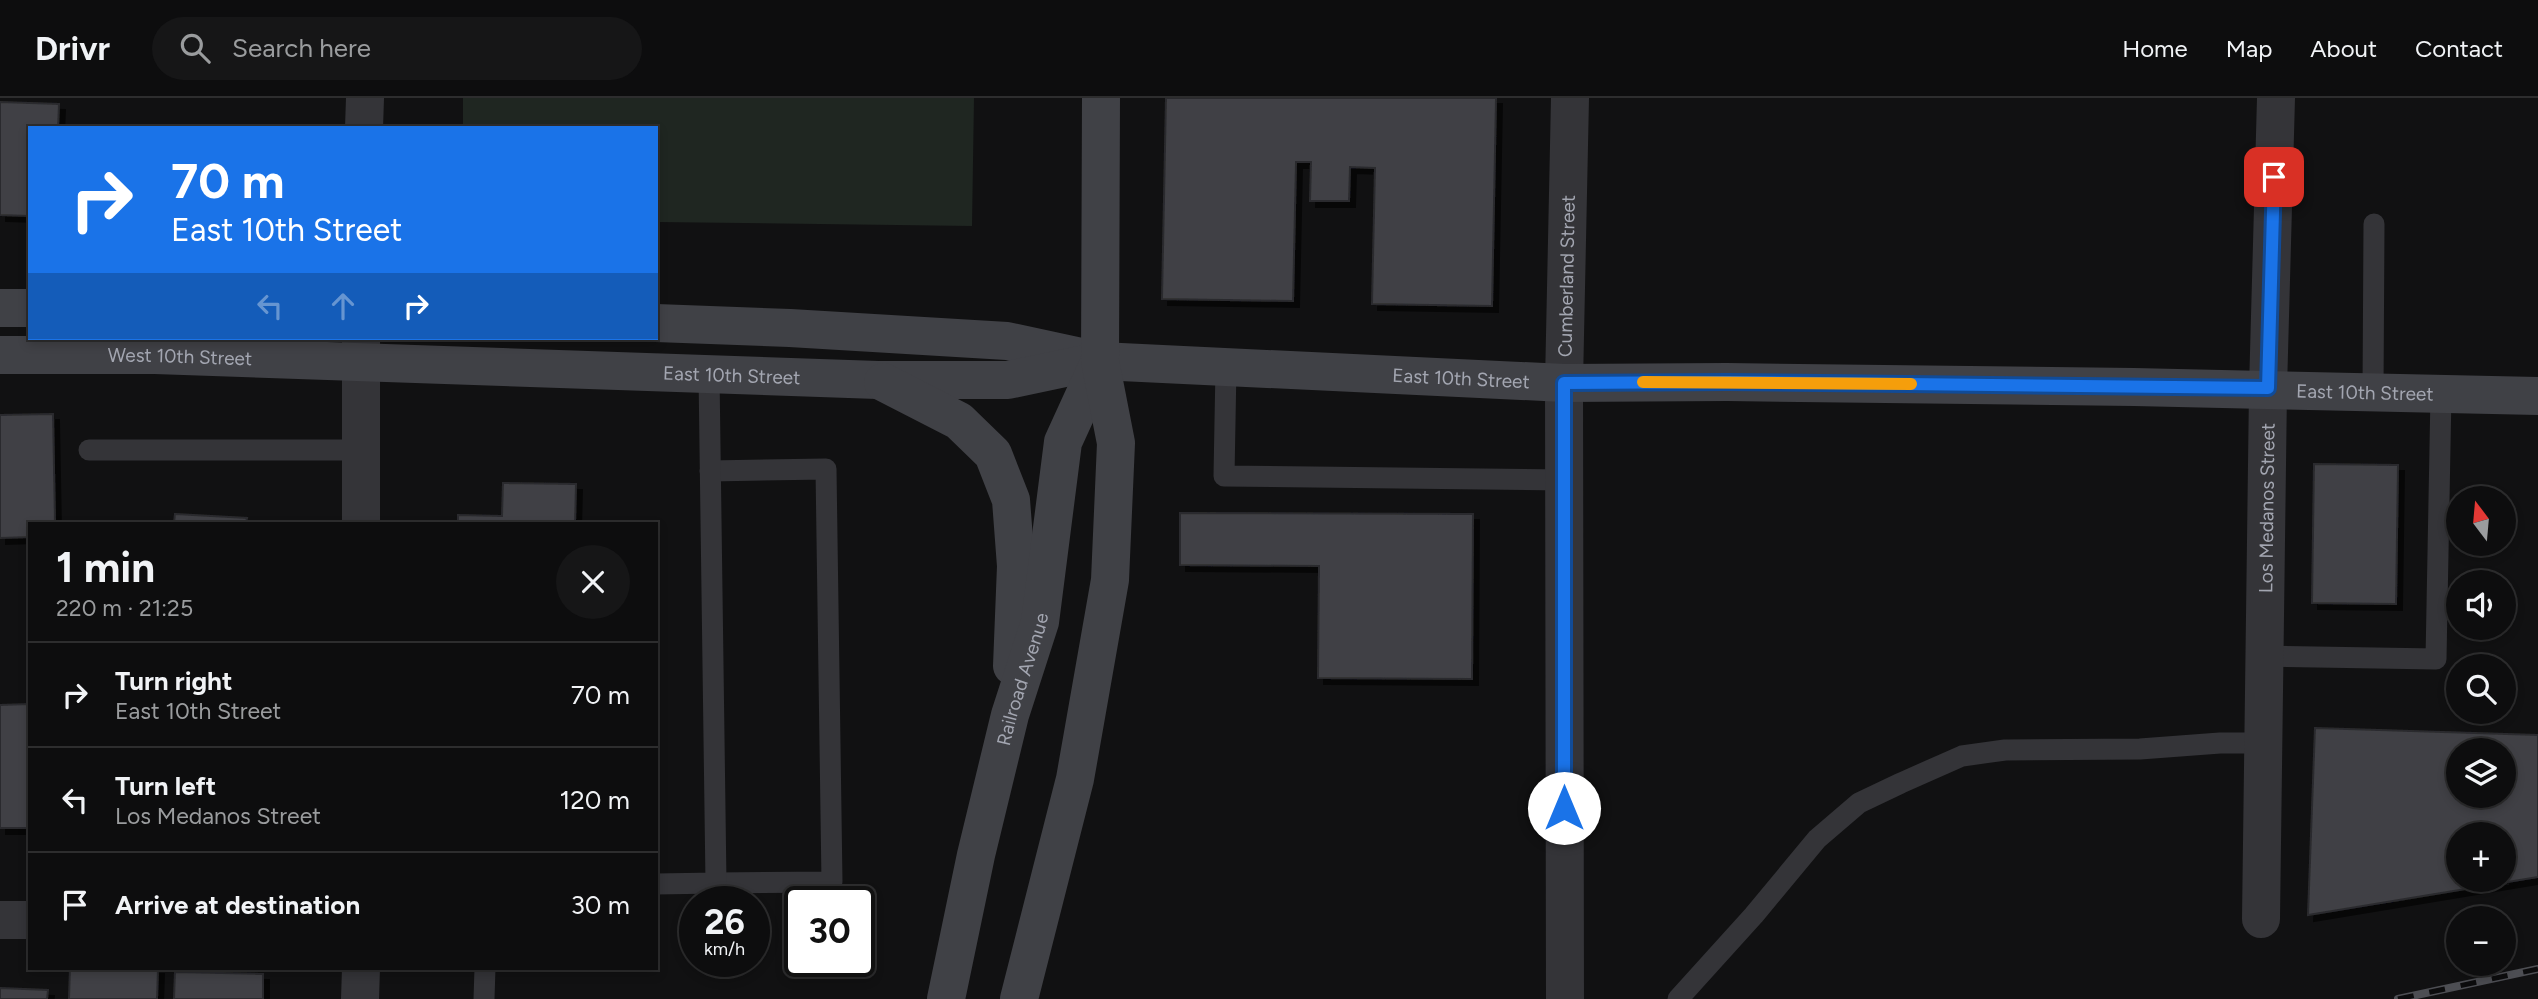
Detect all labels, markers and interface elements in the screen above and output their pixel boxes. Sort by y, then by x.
search box [152,17,642,80]
text: Drivr [35,29,110,68]
icon: search [176,29,214,67]
text: Search here [232,32,371,64]
text: Home [2122,34,2188,63]
text: Map [2226,34,2272,63]
text: About [2310,34,2377,63]
text: Contact [2415,34,2503,63]
pin [2244,147,2304,207]
text: 70 m [171,151,284,210]
icon: right [56,154,147,245]
icon: arrive [2255,158,2293,196]
street label: Cumberland Street [1553,195,1579,357]
text: East 10th Street [171,211,402,249]
icon: left [251,287,289,325]
icon: ahead [324,287,362,325]
icon: right [397,287,435,325]
street label: West 10th Street [108,344,253,370]
street label: East 10th Street [663,361,801,389]
street label: East 10th Street [1392,363,1530,393]
street label: East 10th Street [2296,379,2434,405]
street label: Los Medanos Street [2254,423,2279,593]
north arrow [2446,486,2516,556]
map controls [2446,486,2516,976]
text: 1 min [56,542,155,593]
button: close [556,545,630,619]
button: sound [2446,570,2516,640]
text: 220 m · 21:25 [56,594,193,622]
street label: Railroad Avenue [992,612,1053,748]
button: search [2446,654,2516,724]
text: Turn right [115,665,232,697]
icon: right [56,676,94,714]
text: 70 m [571,679,630,711]
text: East 10th Street [115,697,281,725]
button: layers [2446,738,2516,808]
text: Turn left [115,770,216,802]
position arrow [1527,771,1601,845]
icon: left [56,781,94,819]
text: 120 m [560,784,630,816]
text: Los Medanos Street [115,802,321,830]
button: + [2446,822,2516,892]
icon: arrive [56,886,94,924]
speed limit sign: 30 [784,886,875,977]
text: Arrive at destination [115,889,360,921]
text: 30 m [571,889,630,921]
text: 26 [704,901,745,943]
button: − [2446,906,2516,976]
text: km/h [704,938,745,960]

